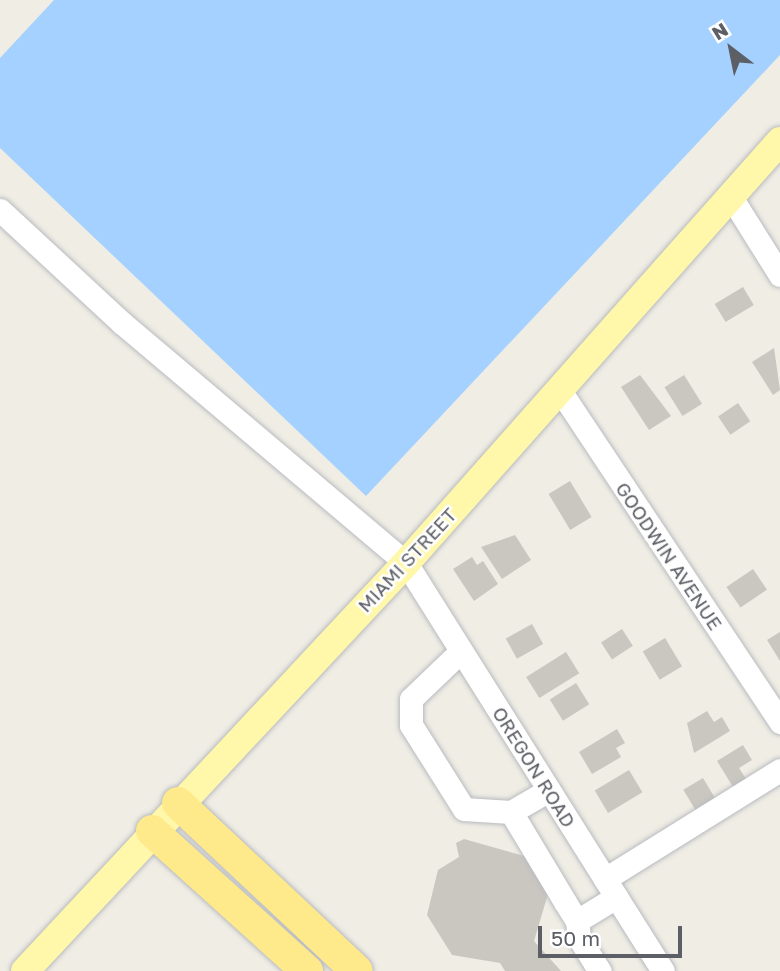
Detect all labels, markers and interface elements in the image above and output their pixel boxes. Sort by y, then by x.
north arrow [696,14,766,84]
text: N [707,17,732,44]
street label: GOODWIN AVENUE [611,478,727,634]
street label: MIAMI STREET [353,503,461,617]
street label: OREGON ROAD [488,703,580,831]
scale bar [542,912,686,956]
text: 50 m [551,925,600,951]

